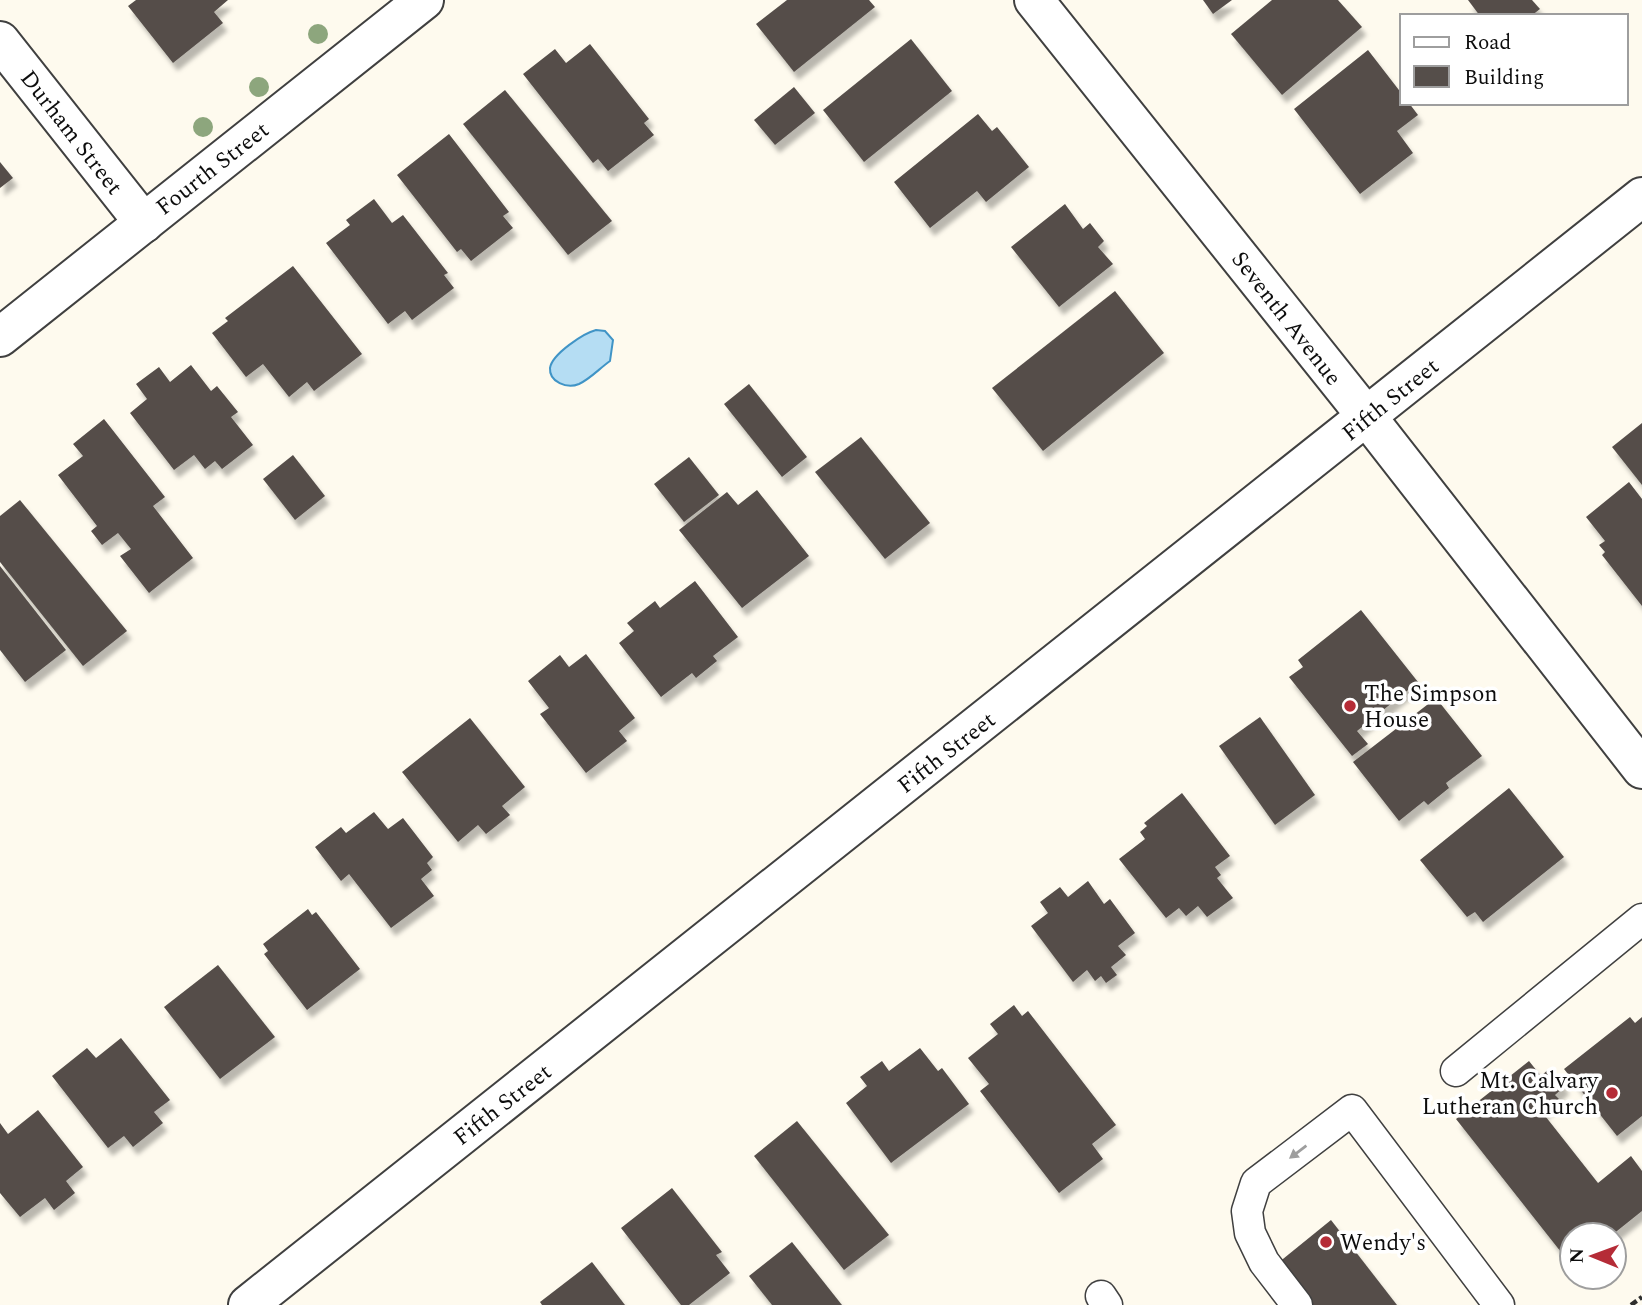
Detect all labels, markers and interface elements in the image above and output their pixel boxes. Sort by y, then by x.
legend [1400,14,1628,105]
text: Road [1464,27,1511,59]
text: Building [1464,62,1544,94]
street label: Durham Street [11,63,131,203]
street label: Fourth Street [149,114,277,225]
street label: Seventh Avenue [1222,244,1350,394]
street label: Fifth Street [1335,350,1447,450]
place label: The Simpson House [1364,677,1498,738]
marker: The Simpson House [1342,698,1358,714]
street label: Fifth Street [890,704,1004,803]
street label: Fifth Street [446,1056,560,1155]
place label: Mt. Calvary Lutheran Church [1422,1064,1599,1125]
marker: Mt. Calvary Lutheran Church [1604,1085,1620,1101]
one-way arrow [1289,1144,1307,1159]
north arrow [1558,1221,1628,1291]
place label: Wendy's [1340,1226,1426,1261]
marker: Wendy's [1318,1234,1334,1250]
text: N [1563,1248,1592,1264]

